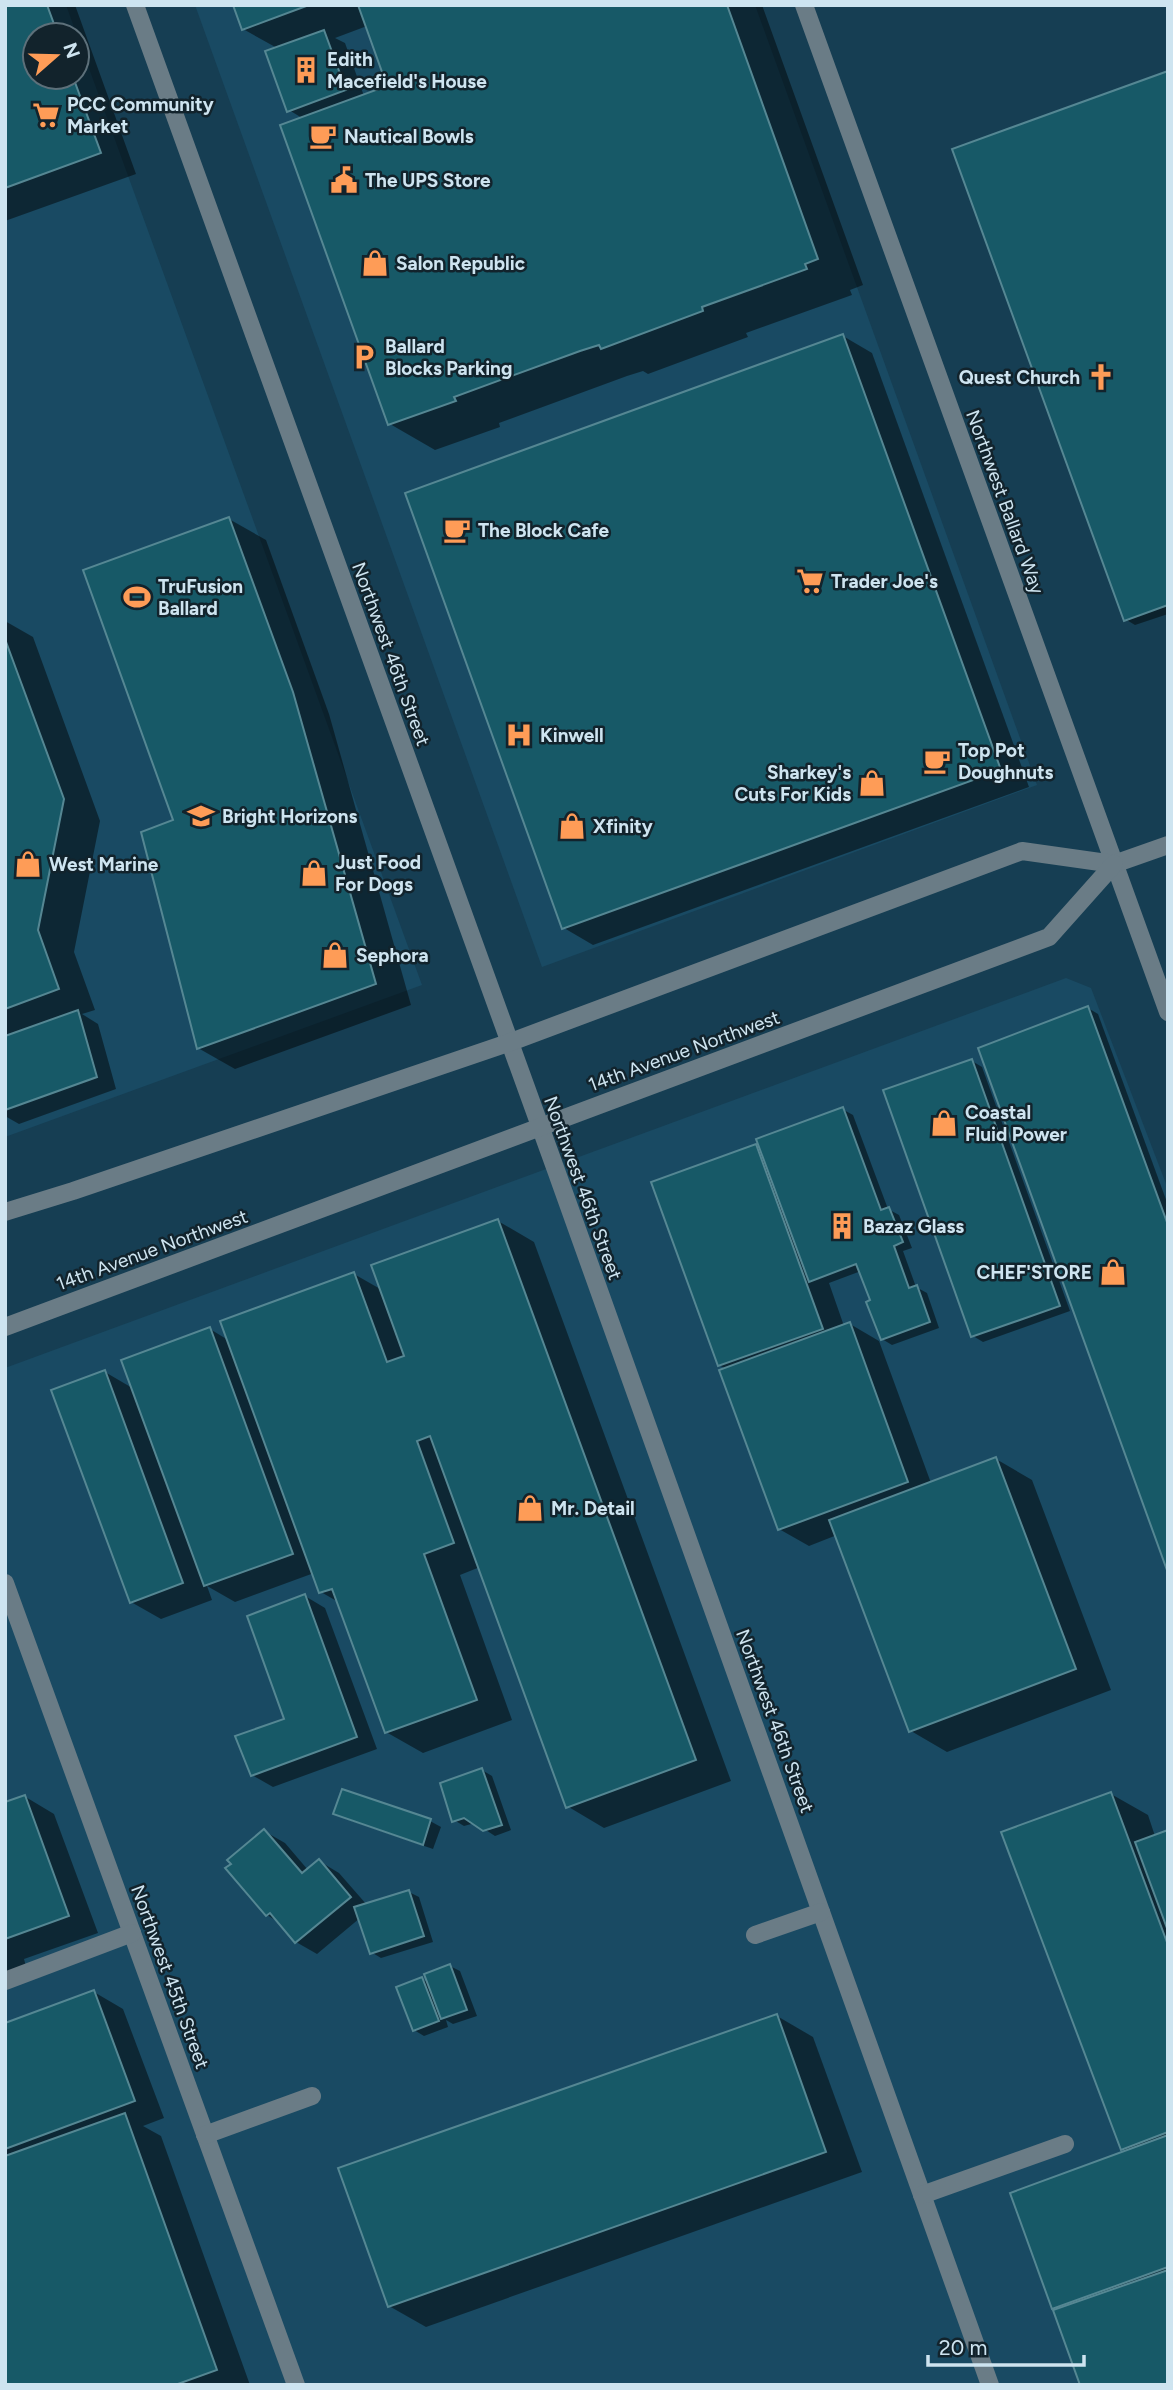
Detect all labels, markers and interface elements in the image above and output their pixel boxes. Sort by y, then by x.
north arrow [21,21,91,91]
text: N [58,40,85,61]
place label: Edith Macefield's House [327,48,487,93]
building icon: Edith Macefield's House [291,55,321,85]
place label: PCC Community Market [67,93,214,138]
supermarket icon: PCC Community Market [31,100,61,130]
cafe icon: Nautical Bowls [308,121,338,151]
place label: Nautical Bowls [344,125,474,148]
public building icon: The UPS Store [329,165,359,195]
place label: The UPS Store [365,169,491,192]
shop icon: Salon Republic [360,248,390,278]
place label: Salon Republic [396,252,525,275]
place label: Ballard Blocks Parking [385,335,512,380]
parking icon: Ballard Blocks Parking [349,342,379,372]
church icon: Quest Church [1086,362,1116,392]
place label: Quest Church [959,366,1080,389]
street label: Northwest Ballard Way [961,407,1049,597]
cafe icon: The Block Cafe [442,515,472,545]
place label: The Block Cafe [478,519,610,542]
street label: Northwest 46th Street [347,559,435,749]
supermarket icon: Trader Joe's [795,566,825,596]
place label: Trader Joe's [831,570,938,593]
place label: TruFusion Ballard [158,575,243,620]
sports icon: TruFusion Ballard [122,582,152,612]
hospital icon: Kinwell [504,720,534,750]
place label: Kinwell [540,724,604,747]
place label: Top Pot Doughnuts [958,739,1054,784]
cafe icon: Top Pot Doughnuts [922,746,952,776]
place label: Sharkey's Cuts For Kids [734,761,851,806]
shop icon: Sharkey's Cuts For Kids [857,768,887,798]
school or university icon: Bright Horizons [186,801,216,831]
place label: Bright Horizons [222,805,358,828]
shop icon: Xfinity [557,811,587,841]
place label: Xfinity [593,815,653,838]
shop icon: West Marine [13,849,43,879]
place label: Just Food For Dogs [335,851,421,896]
place label: West Marine [49,853,159,876]
shop icon: Just Food For Dogs [299,858,329,888]
shop icon: Sephora [320,940,350,970]
place label: Sephora [356,944,429,967]
street label: 14th Avenue Northwest [585,1006,783,1096]
street label: Northwest 46th Street [539,1093,627,1283]
place label: Coastal Fluid Power [965,1101,1067,1146]
shop icon: Coastal Fluid Power [929,1108,959,1138]
street label: 14th Avenue Northwest [53,1205,251,1295]
building icon: Bazaz Glass [827,1211,857,1241]
place label: Bazaz Glass [863,1215,964,1238]
shop icon: CHEF'STORE [1098,1257,1128,1287]
place label: CHEF'STORE [977,1261,1092,1284]
shop icon: Mr. Detail [515,1493,545,1523]
place label: Mr. Detail [551,1497,635,1520]
street label: Northwest 46th Street [731,1626,819,1816]
street label: Northwest 45th Street [126,1882,214,2072]
scale bar [928,2324,1084,2368]
text: 20 m [939,2335,987,2360]

